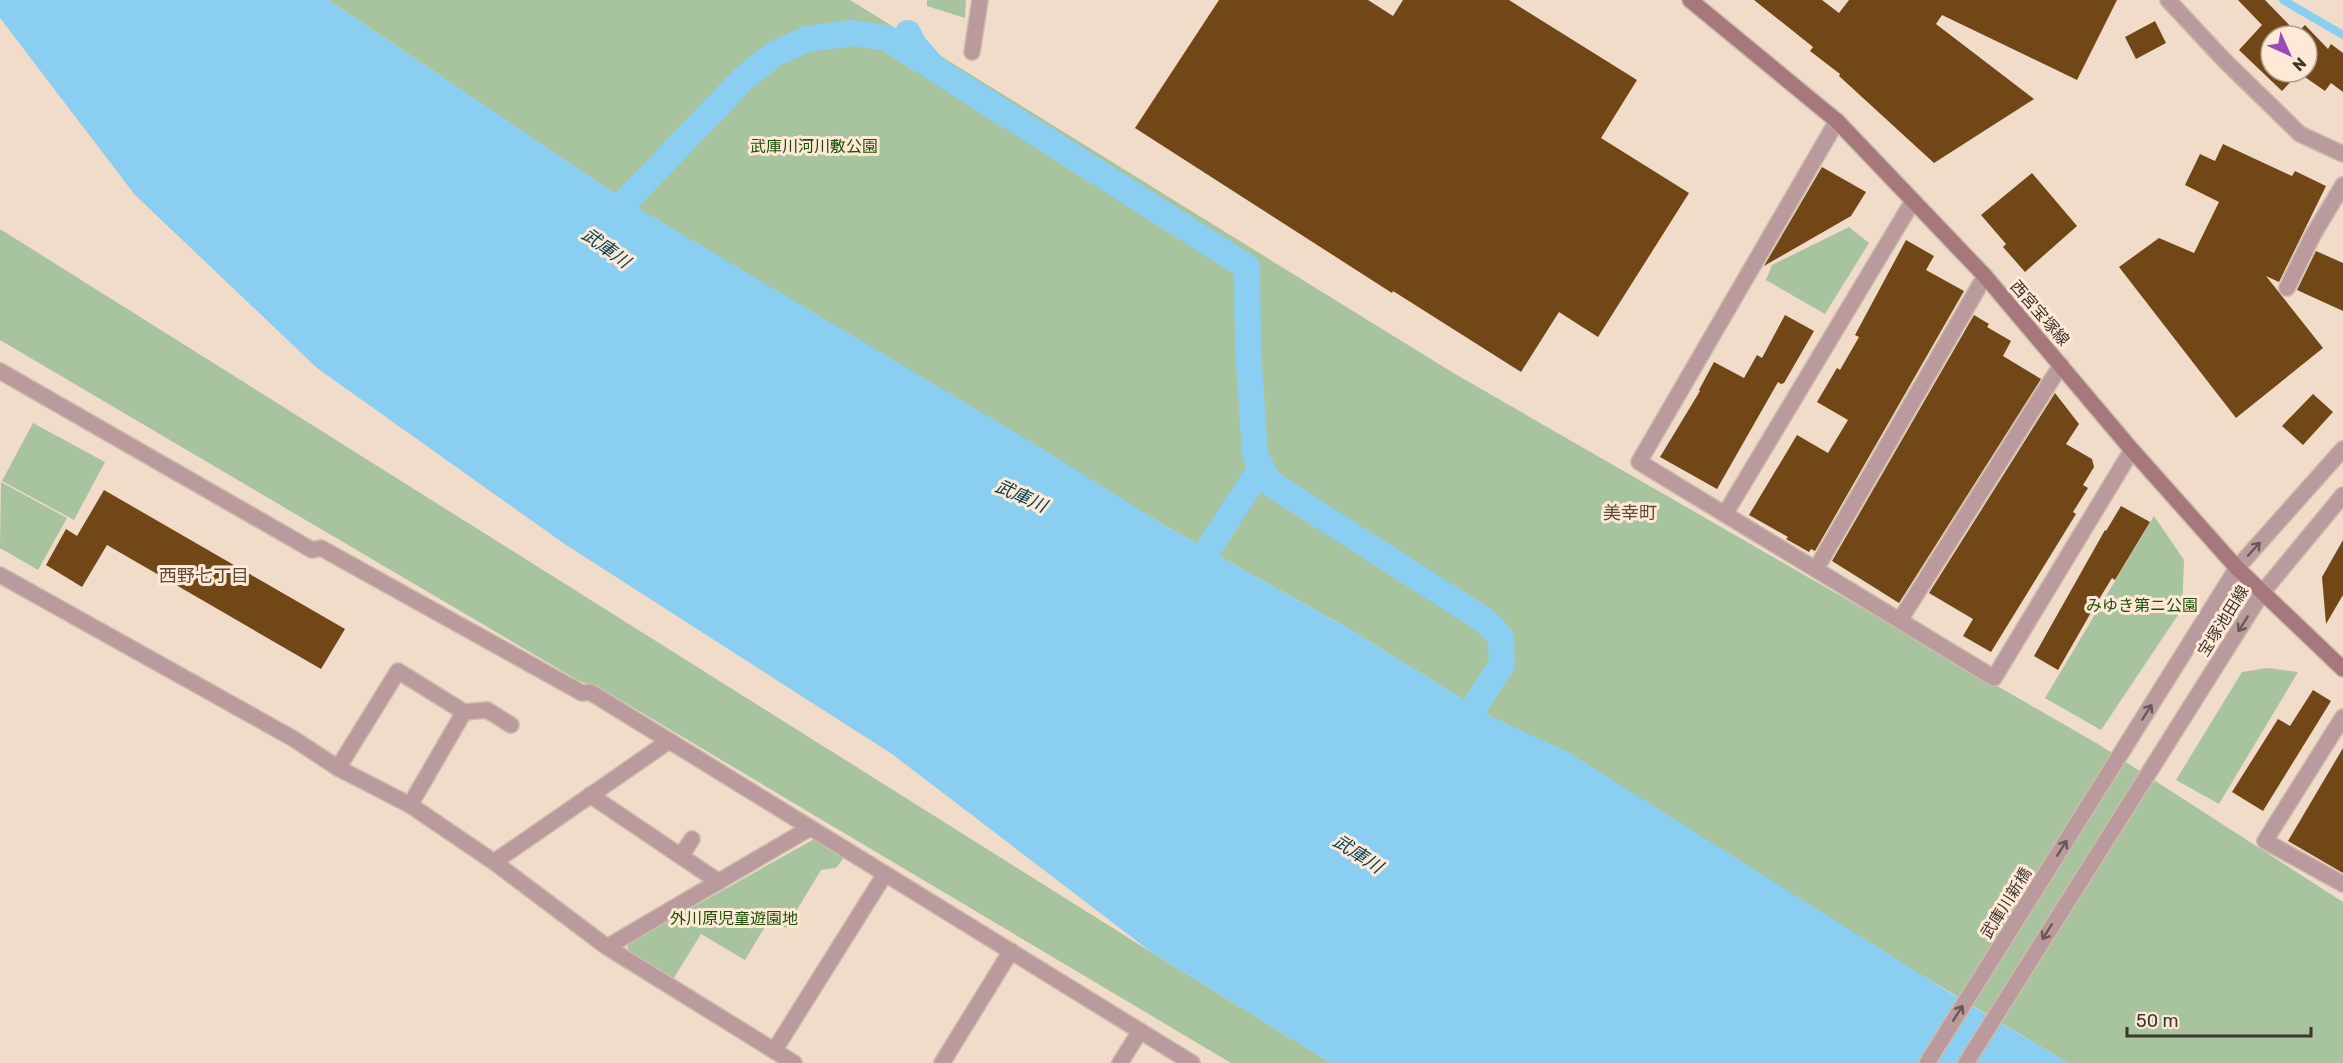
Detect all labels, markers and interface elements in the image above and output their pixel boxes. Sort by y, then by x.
north arrow [2259,24,2319,84]
text: N [2288,53,2310,75]
park label: 武庫川河川敷公園 [750,137,878,156]
water label: 武庫川 [578,223,636,274]
street label: 西宮宝塚線 [2007,277,2073,349]
water label: 武庫川 [992,475,1052,518]
district label: 美幸町 [1603,502,1657,524]
one-way arrow [2247,542,2261,557]
district label: 西野七丁目 [159,565,249,587]
street label: 宝塚池田線 [2194,582,2252,660]
park label: みゆき第ニ公園 [2086,596,2198,615]
one-way arrow [2237,615,2249,632]
one-way arrow [2141,704,2153,721]
water label: 武庫川 [1329,830,1388,879]
one-way arrow [2056,840,2068,857]
street label: 武庫川新橋 [1977,864,2035,942]
park label: 外川原児童遊園地 [670,909,798,928]
one-way arrow [2041,923,2053,940]
scale bar [2127,1000,2312,1038]
one-way arrow [1953,1005,1965,1022]
text: 50 m [2136,1010,2179,1032]

